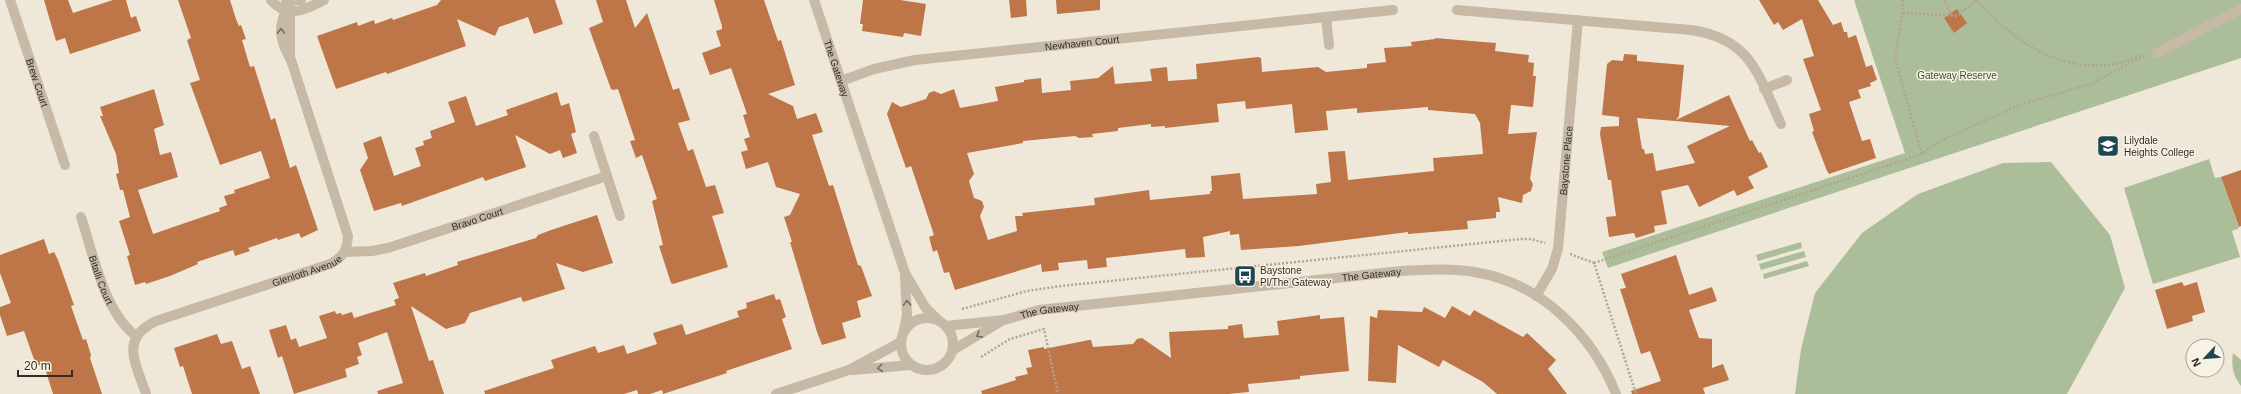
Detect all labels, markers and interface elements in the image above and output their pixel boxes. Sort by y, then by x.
one-way arrow [277,28,285,34]
street label: Newhaven Court [1044,33,1120,52]
street label: The Gateway [822,38,851,98]
street label: Brew Court [24,57,51,108]
park label: Gateway Reserve [1917,70,1997,81]
street label: Baystone Place [1557,125,1574,196]
school or university icon: Lilydale Heights College [2095,133,2121,159]
place label: Lilydale Heights College [2124,135,2195,158]
street label: Bravo Court [450,205,504,232]
street label: Glenloth Avenue [271,252,344,288]
street label: Bitalli Court [87,254,116,306]
bus stop icon: Baystone Pl/The Gateway [1232,263,1258,289]
place label: Baystone Pl/The Gateway [1260,265,1331,288]
street label: The Gateway [1341,266,1402,283]
one-way arrow [902,300,911,306]
street label: The Gateway [1019,300,1079,321]
one-way arrow [976,331,983,338]
north arrow [2185,338,2225,378]
scale bar [18,352,72,378]
text: N [2189,356,2203,369]
text: 20 m [24,359,51,373]
one-way arrow [877,363,883,372]

